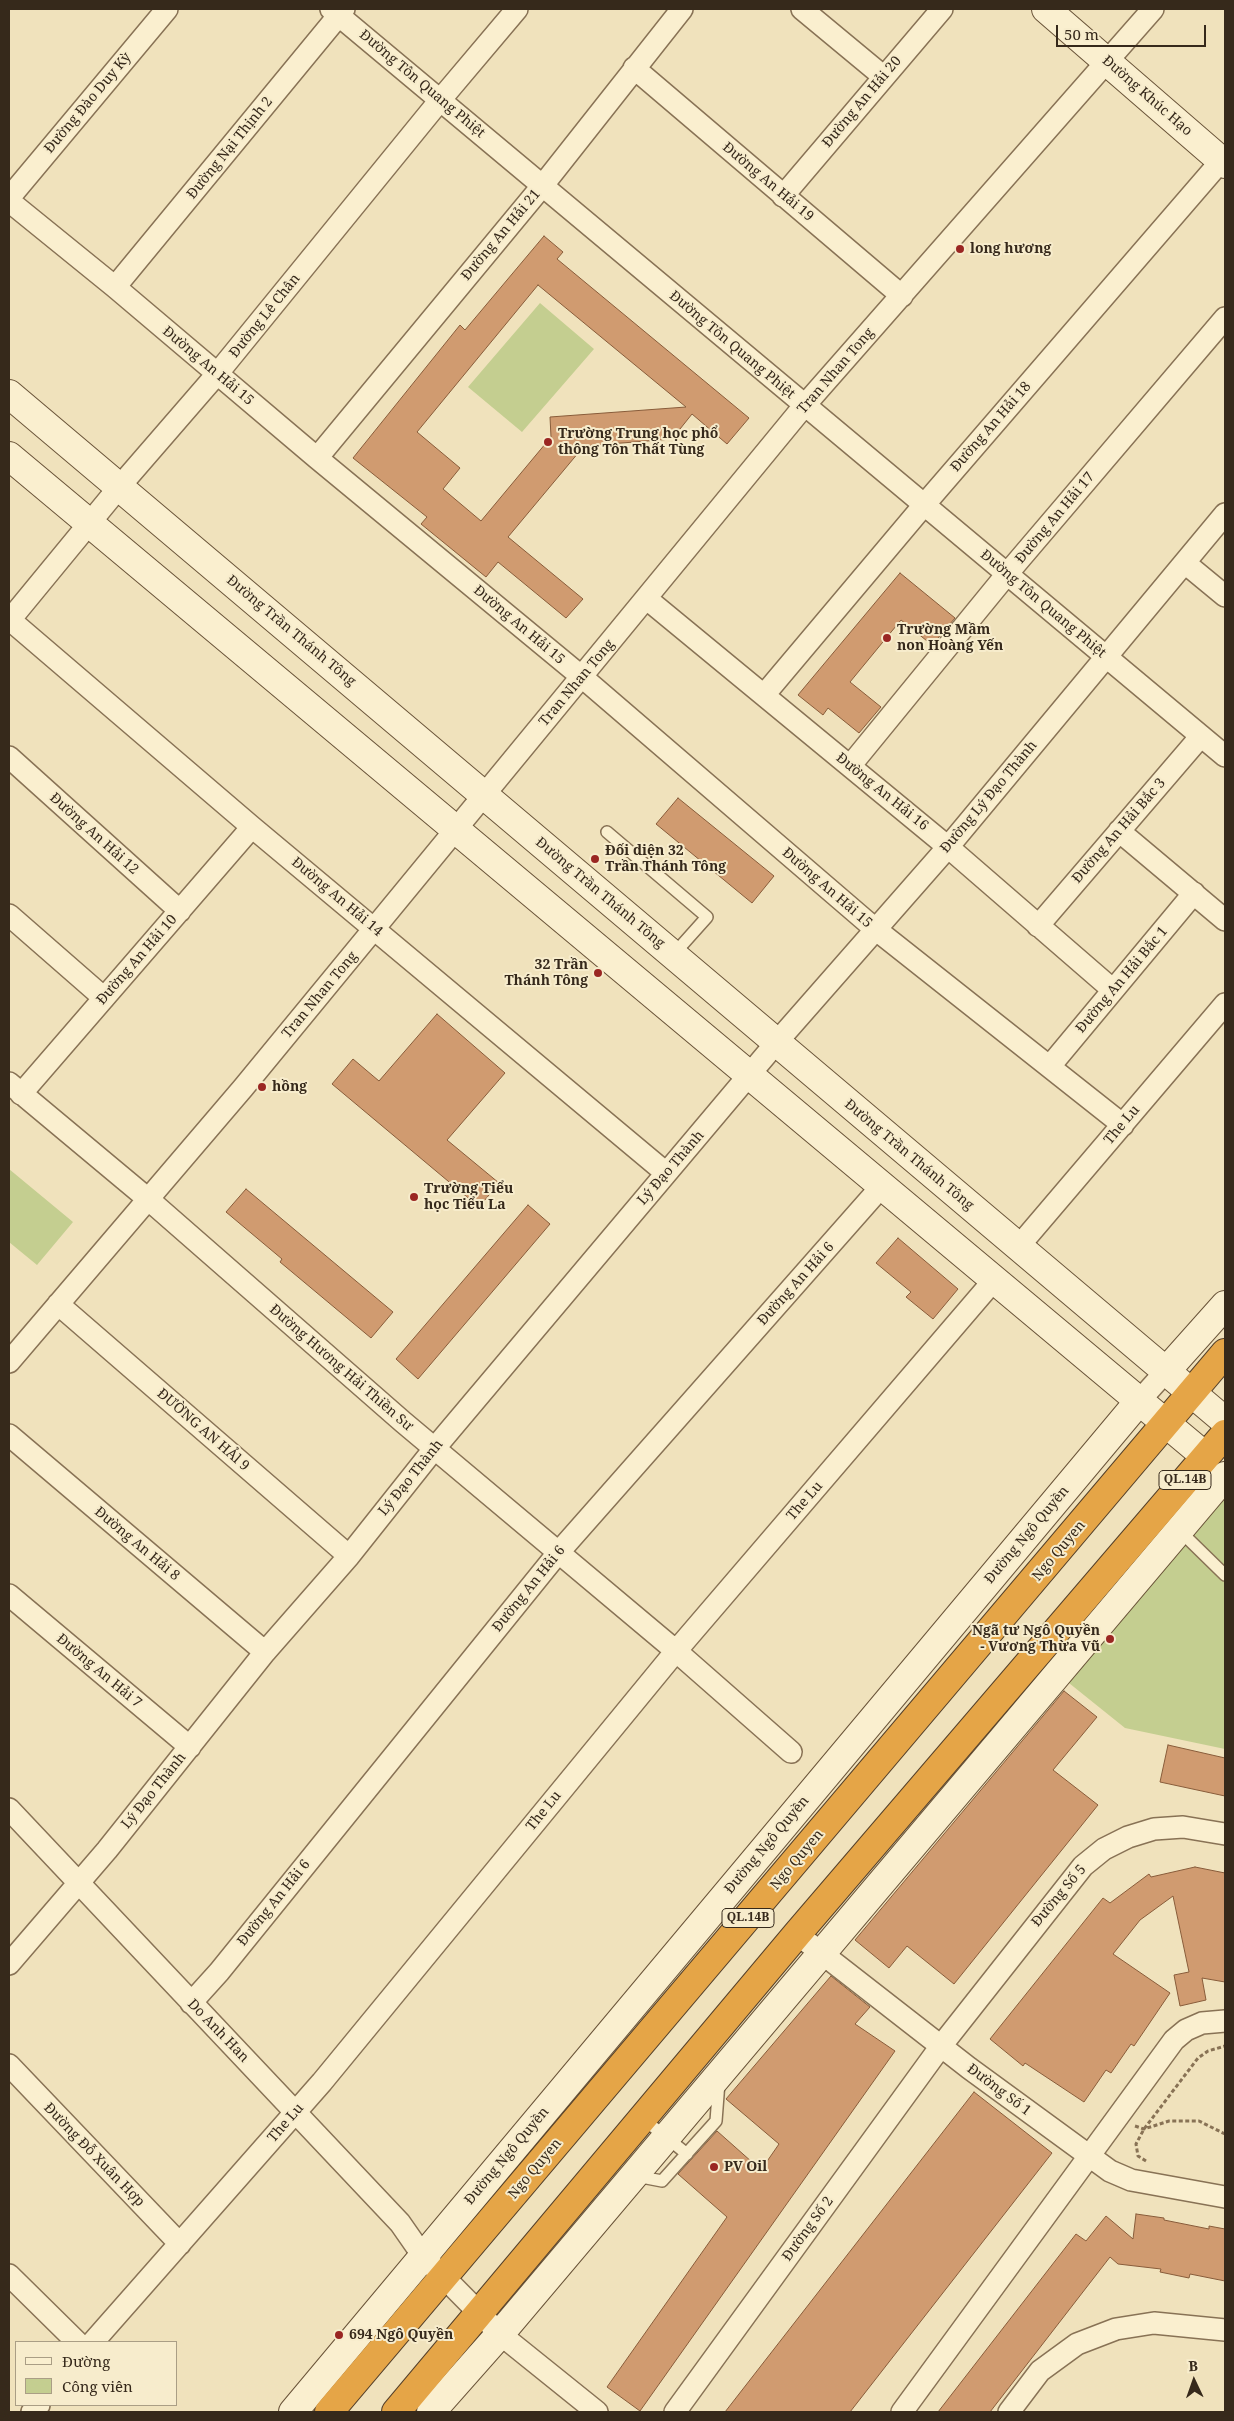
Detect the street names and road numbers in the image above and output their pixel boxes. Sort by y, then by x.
street label: Đường Tôn Quang Phiệt [356,27,488,141]
street label: Đường Đào Duy Kỳ [41,49,135,157]
street label: Đường Khúc Hạo [1099,52,1195,140]
street label: Đường An Hải 20 [819,53,905,151]
street label: Đường Nại Thịnh 2 [184,94,276,202]
street label: Đường An Hải 19 [719,139,817,225]
street label: Đường An Hải 21 [458,186,544,284]
street label: Đường Lê Chân [226,271,304,361]
street label: Đường Tôn Quang Phiệt [666,288,798,402]
street label: Đường An Hải 15 [159,323,257,409]
street label: Tran Nhan Tong [794,325,878,417]
street label: Đường An Hải 18 [947,379,1035,475]
street label: Đường An Hải 17 [1012,469,1098,567]
street label: Đường Tôn Quang Phiệt [977,547,1109,661]
street label: Đường Trần Thánh Tông [223,572,359,690]
street label: Đường An Hải 15 [470,582,568,668]
street label: Tran Nhan Tong [536,636,618,730]
street label: Đường Lý Đạo Thành [937,737,1041,857]
street label: Đường An Hải 16 [832,750,932,834]
street label: Đường An Hải Bắc 3 [1069,775,1169,887]
street label: Đường An Hải 12 [46,790,142,878]
street label: Đường Trần Thánh Tông [532,834,668,952]
street label: Đường An Hải 15 [779,844,875,932]
street label: Đường An Hải 14 [288,854,386,940]
street label: Đường An Hải 10 [93,912,181,1008]
street label: Đường An Hải Bắc 1 [1073,923,1171,1037]
street label: Tran Nhan Tong [279,948,361,1042]
street label: Đường Trần Thánh Tông [841,1096,977,1214]
street label: The Lu [1101,1102,1143,1148]
street label: Lý Đạo Thành [634,1127,708,1209]
street label: Đường An Hải 6 [754,1239,838,1329]
street label: Đường Hương Hải Thiền Sư [266,1301,416,1435]
street label: ĐƯỜNG AN HẢl 9 [153,1385,253,1475]
street label: Lý Đạo Thành [375,1437,447,1519]
road number: QL.14B [1159,1470,1211,1490]
street label: The Lu [784,1478,826,1524]
street label: Đường Ngô Quyền [981,1483,1073,1587]
street label: Đường An Hải 8 [91,1503,183,1585]
street label: Ngo Quyen [1029,1517,1089,1585]
street label: Đường An Hải 6 [489,1542,569,1636]
street label: Đường An Hải 7 [53,1630,145,1712]
street label: Lý Đạo Thành [118,1750,190,1832]
street label: The Lu [523,1788,565,1834]
street label: Đường Ngô Quyền [721,1793,813,1897]
street label: Ngo Quyen [767,1826,827,1894]
street label: Đường An Hải 6 [234,1856,314,1950]
street label: Đường Số 5 [1028,1862,1090,1930]
road number: QL.14B [722,1909,774,1928]
street label: Do Anh Han [184,1996,252,2066]
street label: Đường Số 1 [964,2060,1034,2120]
street label: Đường Đỗ Xuân Hợp [40,2100,148,2210]
street label: The Lu [265,2100,307,2146]
street label: Đường Ngô Quyền [461,2104,553,2208]
street label: Ngo Quyen [505,2135,565,2203]
street label: Đường Số 2 [779,2193,837,2265]

